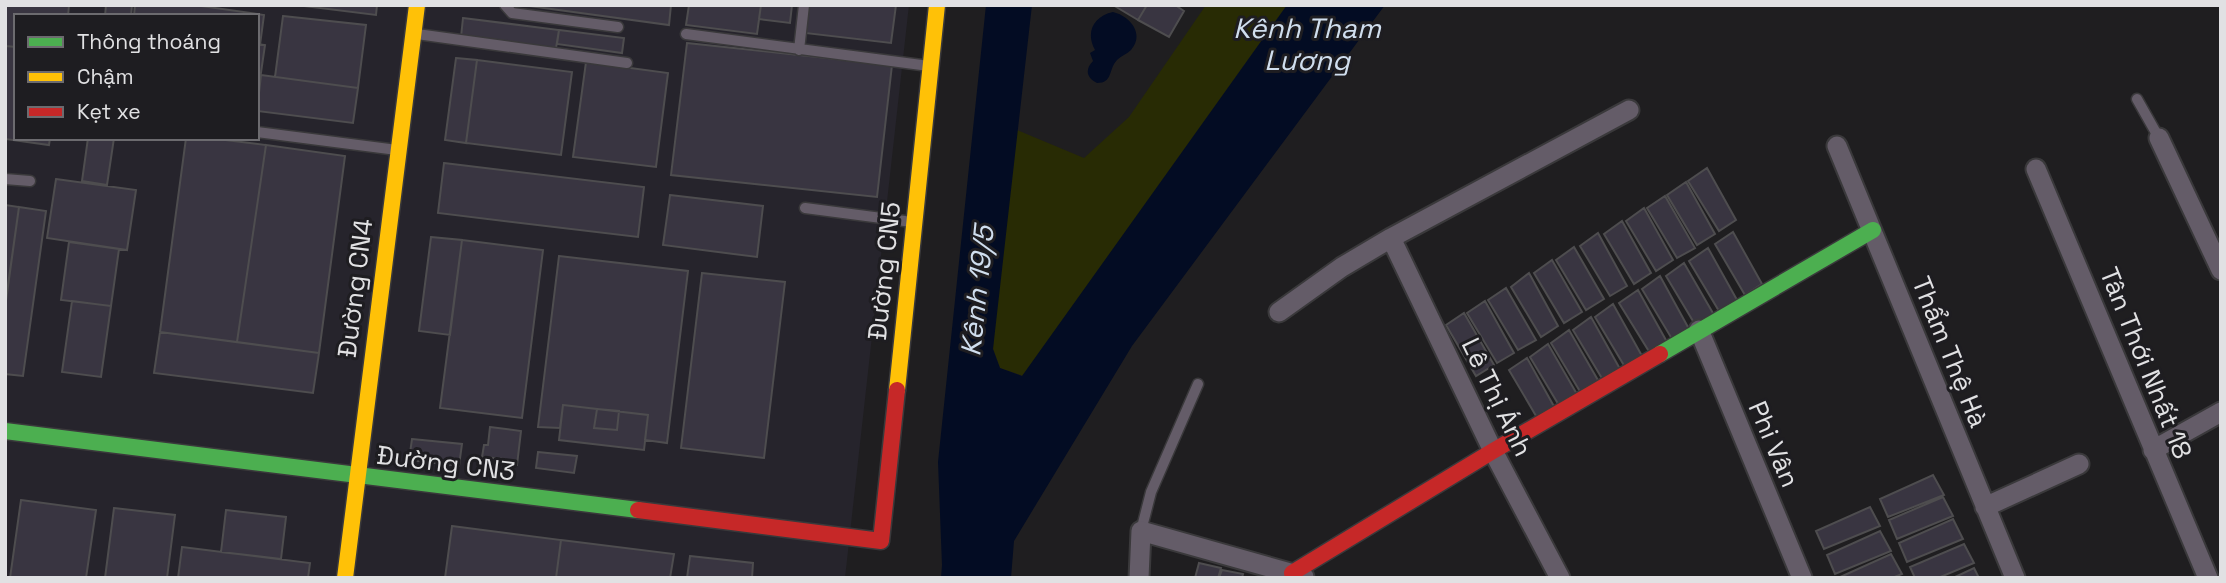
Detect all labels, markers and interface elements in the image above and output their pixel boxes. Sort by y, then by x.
water label: Kênh Tham Lương [1233,10,1382,78]
legend [14,14,259,140]
text: Thông thoáng [77,28,221,55]
text: Chậm [77,63,134,90]
text: Kẹt xe [77,98,141,125]
street label: Đường CN5 [860,200,908,342]
street label: Đường CN4 [330,217,380,359]
water label: Kênh 19/5 [952,221,1002,358]
street label: Tân Thới Nhất 18 [2092,262,2200,464]
street label: Thẩm Thệ Hà [1904,272,1996,433]
street label: Lê Thị Ánh [1454,332,1540,462]
street label: Phi Vân [1741,396,1807,492]
street label: Đường CN3 [375,438,517,488]

